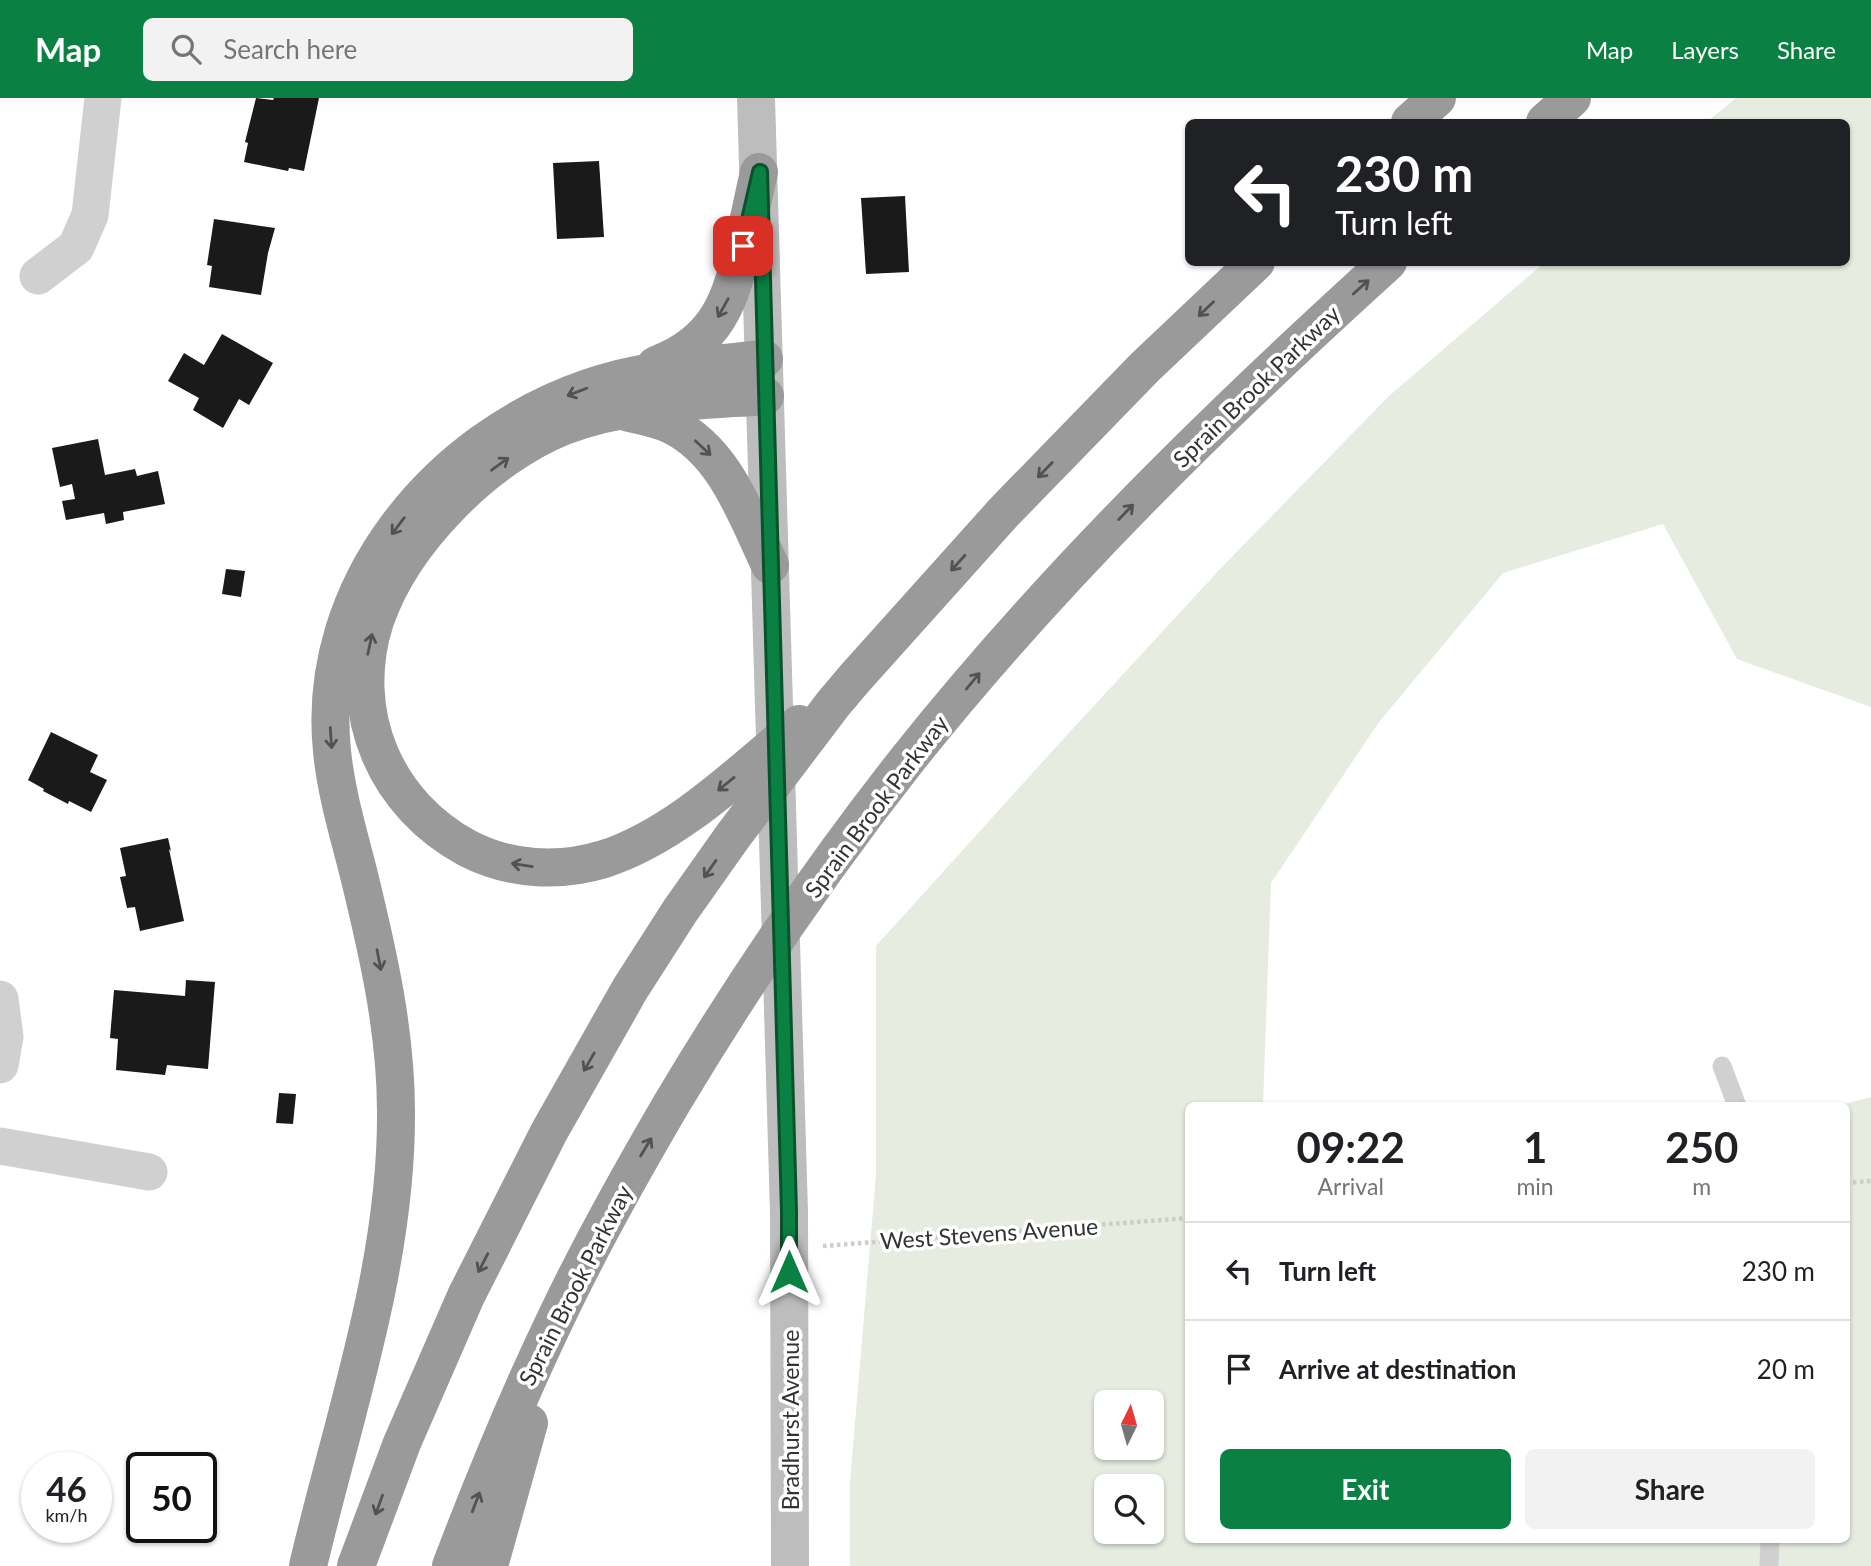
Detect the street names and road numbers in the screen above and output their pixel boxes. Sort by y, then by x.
street label: Sprain Brook Parkway [1167,299,1345,473]
street label: Sprain Brook Parkway [798,709,954,903]
street label: Sprain Brook Parkway [512,1180,638,1390]
street label: West Stevens Avenue [879,1211,1099,1255]
street label: Bradhurst Avenue [776,1330,804,1510]

